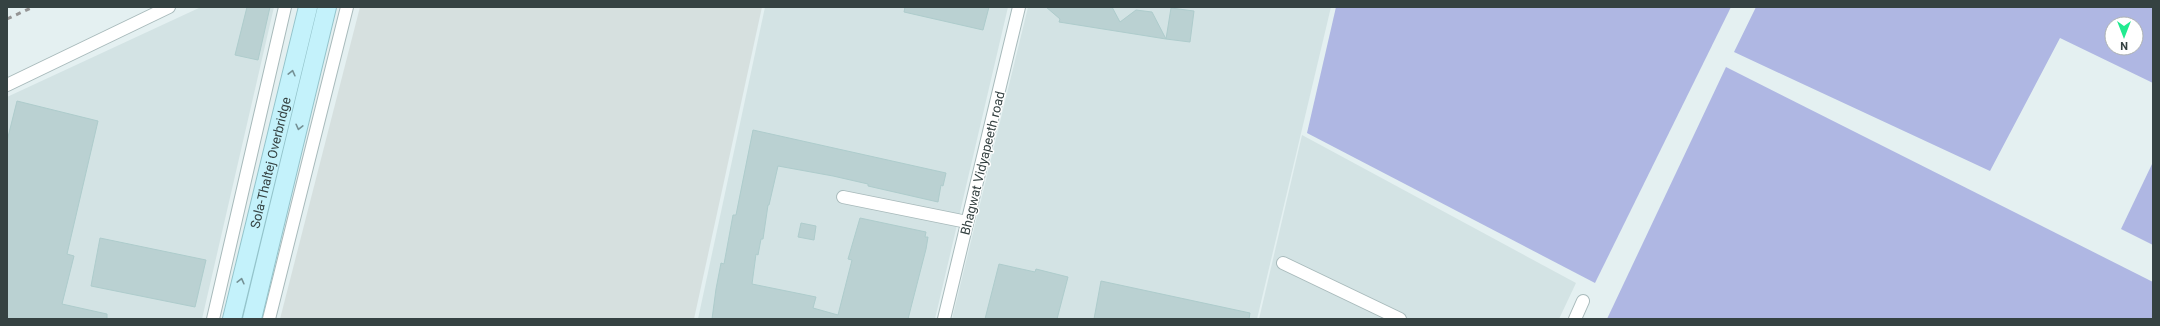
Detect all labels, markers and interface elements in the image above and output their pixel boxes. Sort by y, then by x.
north arrow [2104,16,2144,56]
text: N [2120,39,2128,52]
one-way arrow [287,70,295,76]
street label: Bhagwat Vidyapeeth road [957,90,1008,237]
street label: Sola-Thaltej Overbridge [247,95,294,230]
one-way arrow [295,123,304,130]
one-way arrow [236,278,245,285]

